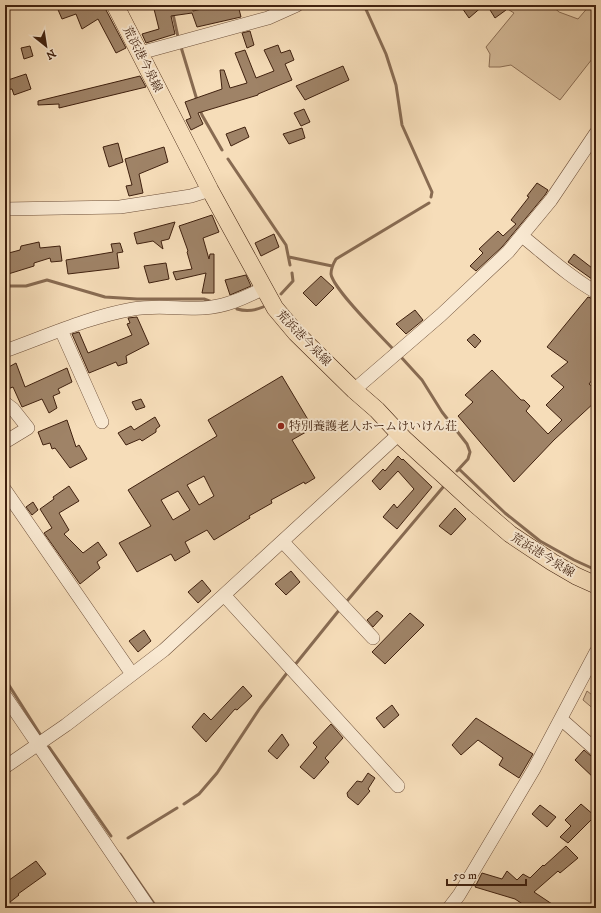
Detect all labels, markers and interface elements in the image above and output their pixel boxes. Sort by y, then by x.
street label: 荒浜港今泉線 [120,24,166,95]
north arrow [26,26,66,66]
text: N [43,45,58,62]
street label: 荒浜港今泉線 [273,307,334,369]
place label: 特別養護老人ホームけいけん荘 [289,419,457,434]
marker: 特別養護老人ホームけいけん荘 [276,421,286,431]
street label: 荒浜港今泉線 [508,530,577,581]
scale bar [447,861,526,887]
text: 50 m [453,868,477,883]

